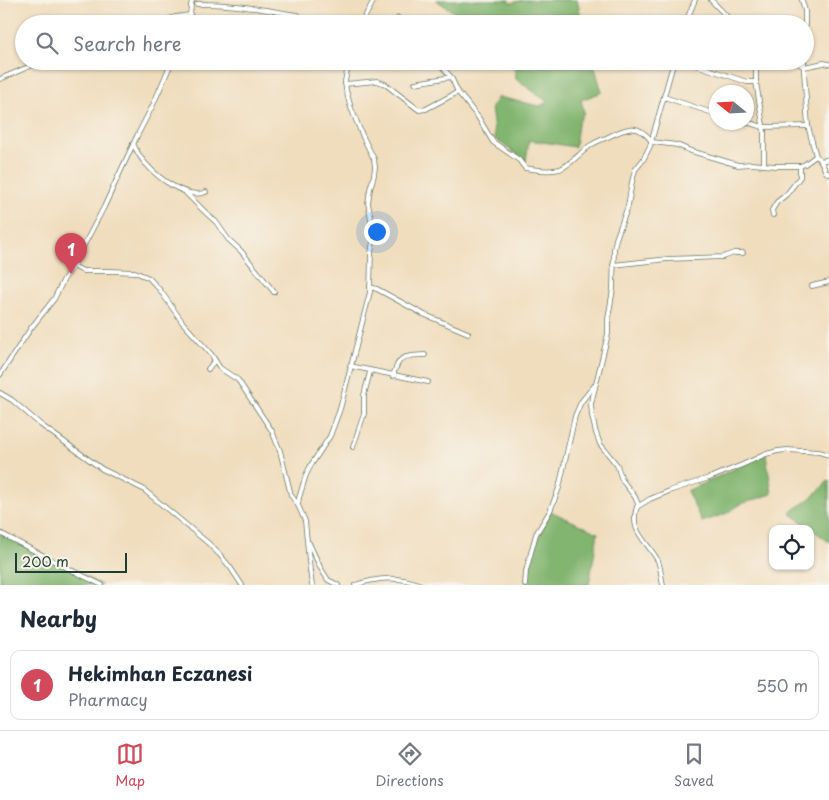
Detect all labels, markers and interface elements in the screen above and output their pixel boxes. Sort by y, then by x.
search box [15,15,814,70]
icon: search [33,29,61,57]
text: Search here [73,29,182,57]
north arrow [709,85,754,130]
your location [364,219,390,245]
pin: 1 [55,233,87,274]
map controls [769,525,814,570]
button: locate [769,525,814,570]
scale bar [15,550,128,573]
text: 200 m [22,551,69,572]
text: Nearby [20,602,97,634]
text: Hekimhan Eczanesi [68,659,253,687]
text: 1 [33,673,41,697]
text: 550 m [756,673,808,697]
text: Pharmacy [68,687,148,711]
tab: Map [115,740,145,791]
tab: Directions [376,740,444,791]
tab: Saved [674,740,714,791]

